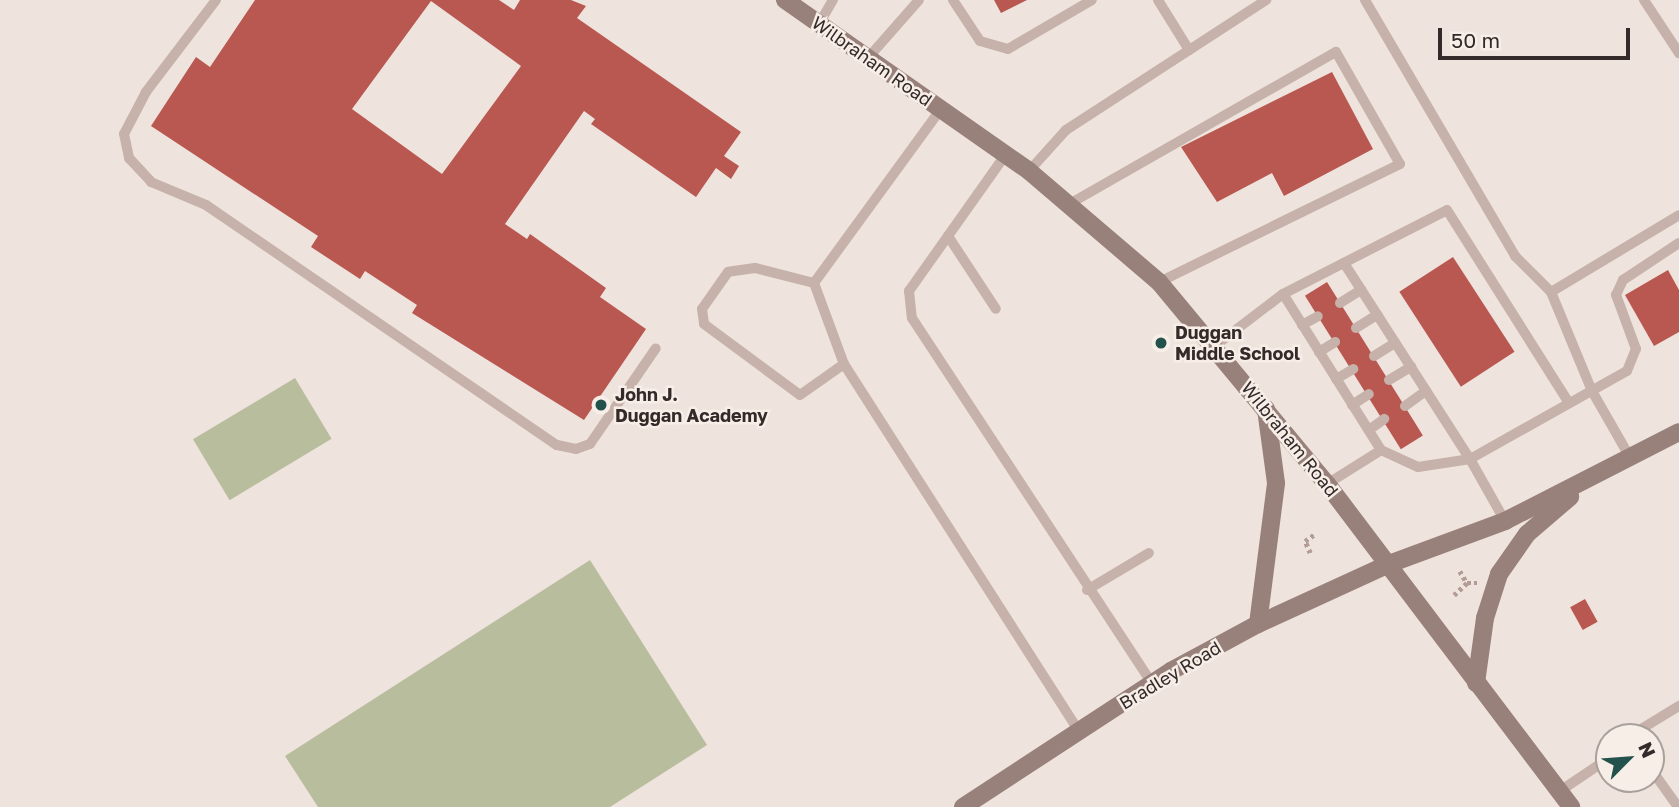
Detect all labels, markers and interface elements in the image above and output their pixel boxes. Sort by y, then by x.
street label: Wilbraham Road [808,12,936,110]
scale bar [1441,14,1634,58]
text: 50 m [1451,27,1500,53]
place label: Duggan Middle School [1175,322,1300,364]
marker: Duggan Middle School [1153,335,1169,351]
street label: Wilbraham Road [1237,377,1343,501]
place label: John J. Duggan Academy [615,384,768,426]
marker: John J. Duggan Academy [593,397,609,413]
street label: Bradley Road [1115,636,1225,714]
north arrow [1595,723,1665,793]
text: N [1634,738,1661,761]

